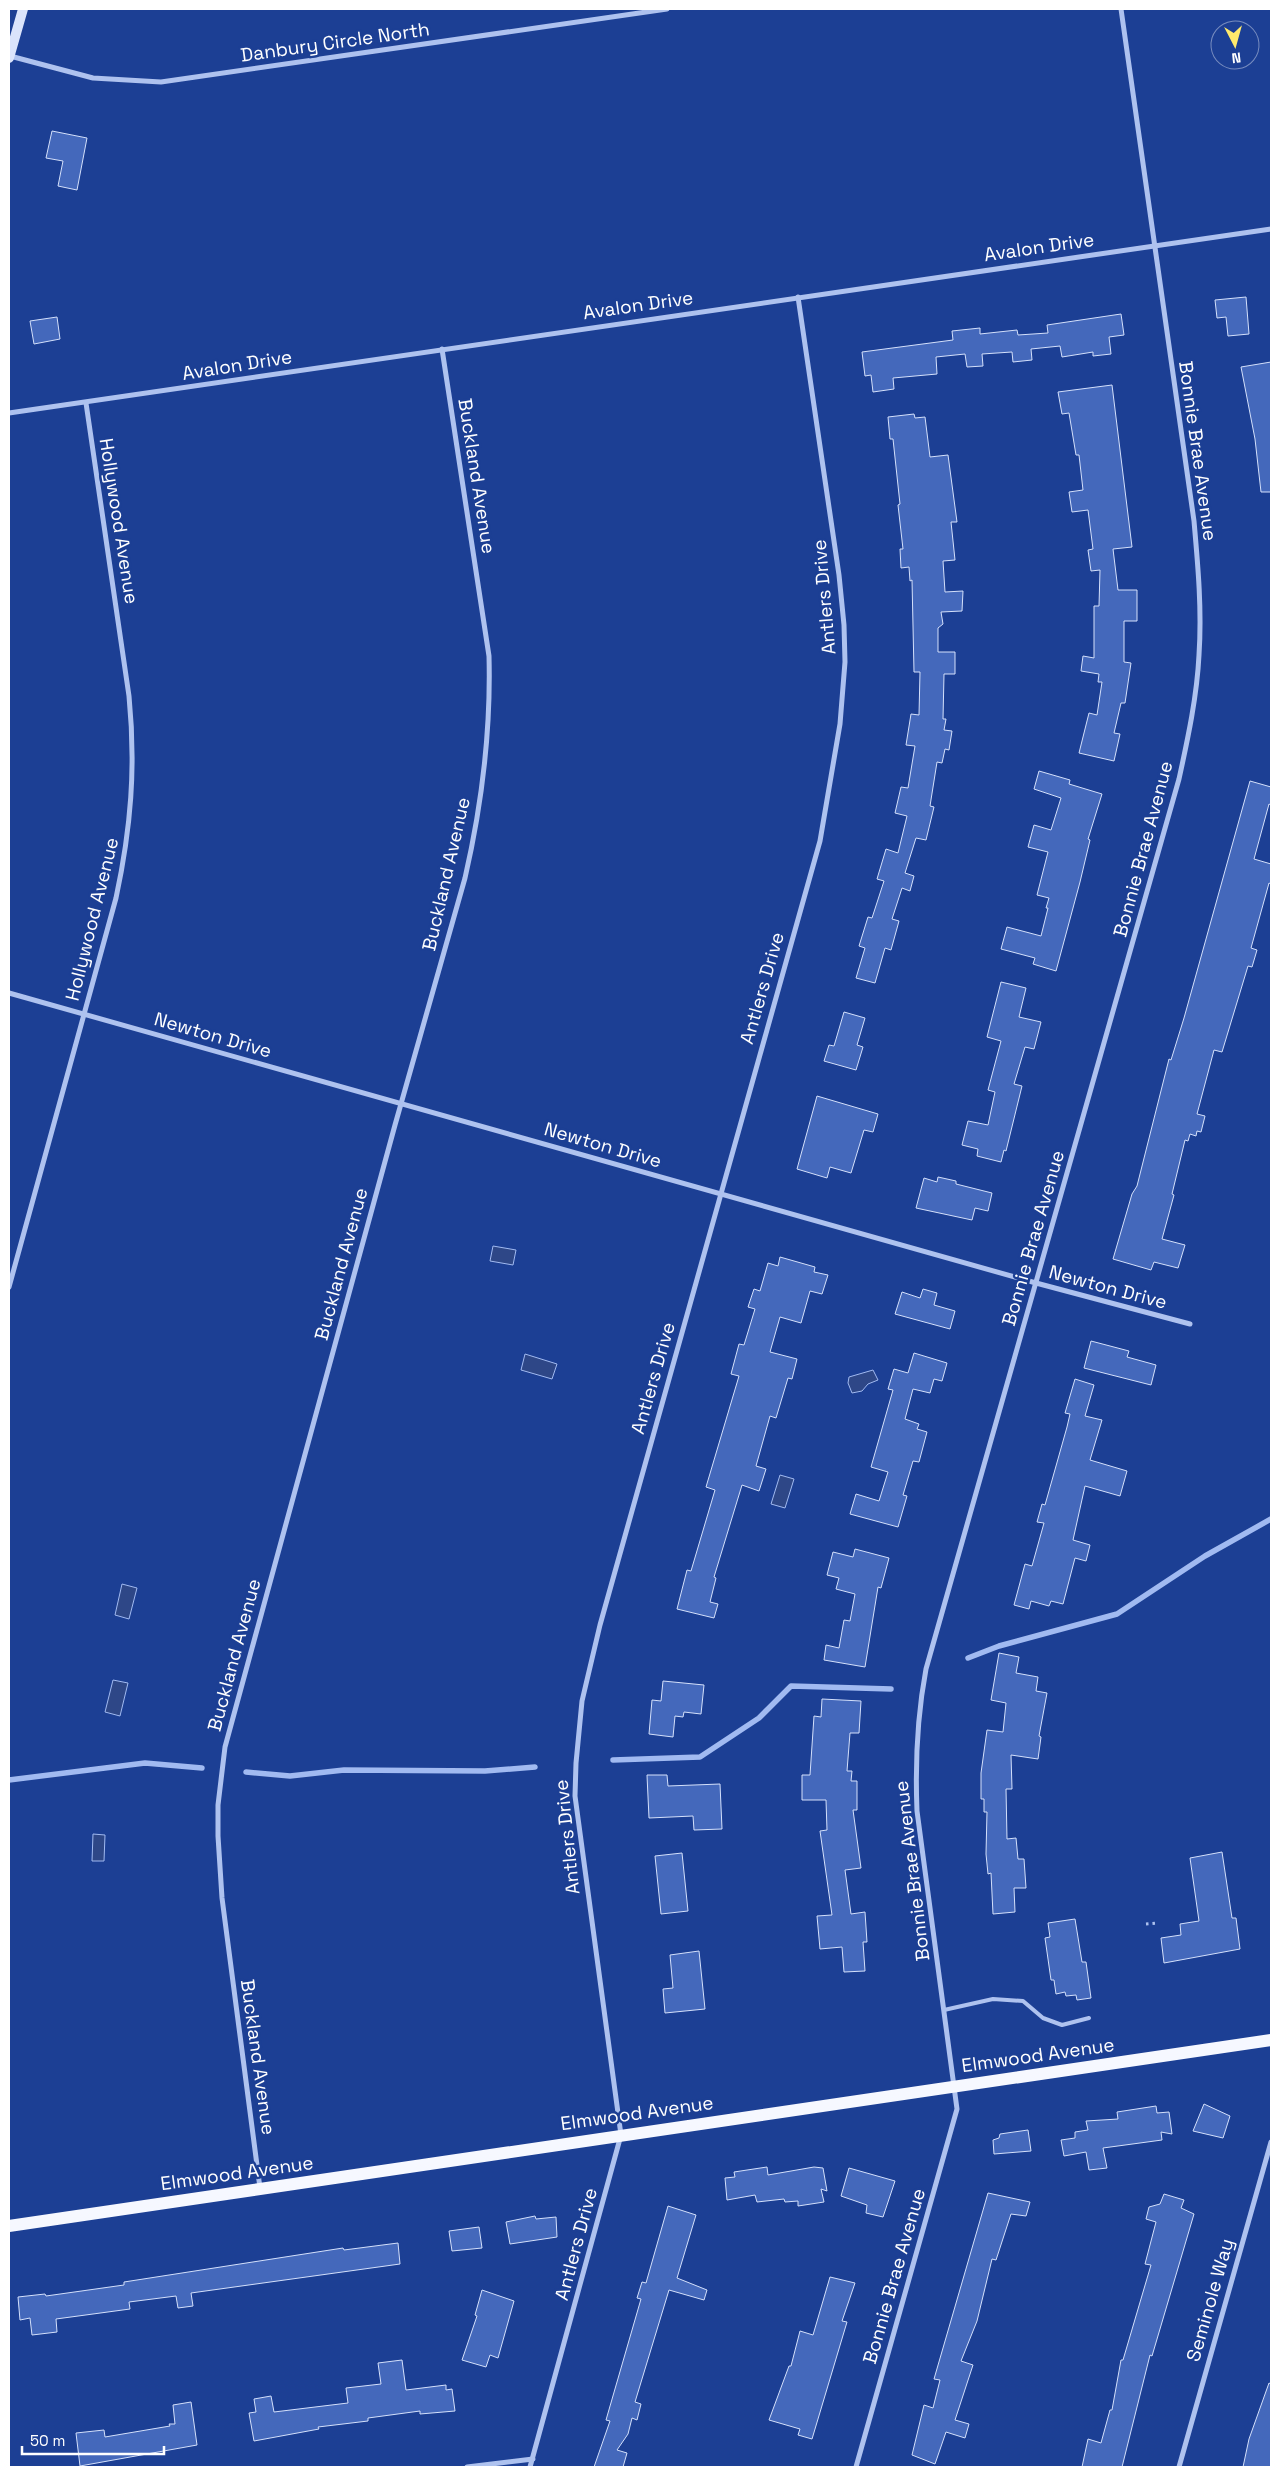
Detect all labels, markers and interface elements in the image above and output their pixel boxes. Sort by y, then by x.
street label: Danbury Circle North [239,16,431,68]
north arrow [1210,20,1260,70]
text: N [1231,48,1242,67]
street label: Avalon Drive [982,227,1096,267]
street label: Avalon Drive [581,285,695,325]
street label: Avalon Drive [180,344,294,386]
street label: Bonnie Brae Avenue [1173,359,1223,543]
street label: Buckland Avenue [452,397,502,555]
street label: Hollywood Avenue [94,436,144,606]
street label: Antlers Drive [807,538,841,656]
street label: Bonnie Brae Avenue [1107,758,1179,940]
street label: Buckland Avenue [416,795,476,953]
street label: Hollywood Avenue [60,835,124,1003]
street label: Antlers Drive [734,929,790,1047]
street label: Newton Drive [151,1006,275,1064]
street label: Newton Drive [541,1116,665,1174]
street label: Bonnie Brae Avenue [996,1147,1070,1329]
street label: Buckland Avenue [309,1185,373,1343]
street label: Newton Drive [1046,1259,1170,1315]
street label: Antlers Drive [625,1319,681,1437]
street label: Buckland Avenue [202,1576,266,1734]
street label: Antlers Drive [549,1778,585,1896]
street label: Bonnie Brae Avenue [889,1779,935,1963]
street label: Buckland Avenue [235,1978,281,2136]
street label: Elmwood Avenue [960,2032,1116,2078]
street label: Elmwood Avenue [559,2090,715,2136]
street label: Elmwood Avenue [159,2150,315,2196]
street label: Antlers Drive [549,2185,603,2303]
street label: Bonnie Brae Avenue [857,2185,931,2367]
street label: Seminole Way [1181,2236,1239,2364]
scale bar [22,2424,165,2456]
text: 50 m [30,2431,65,2450]

